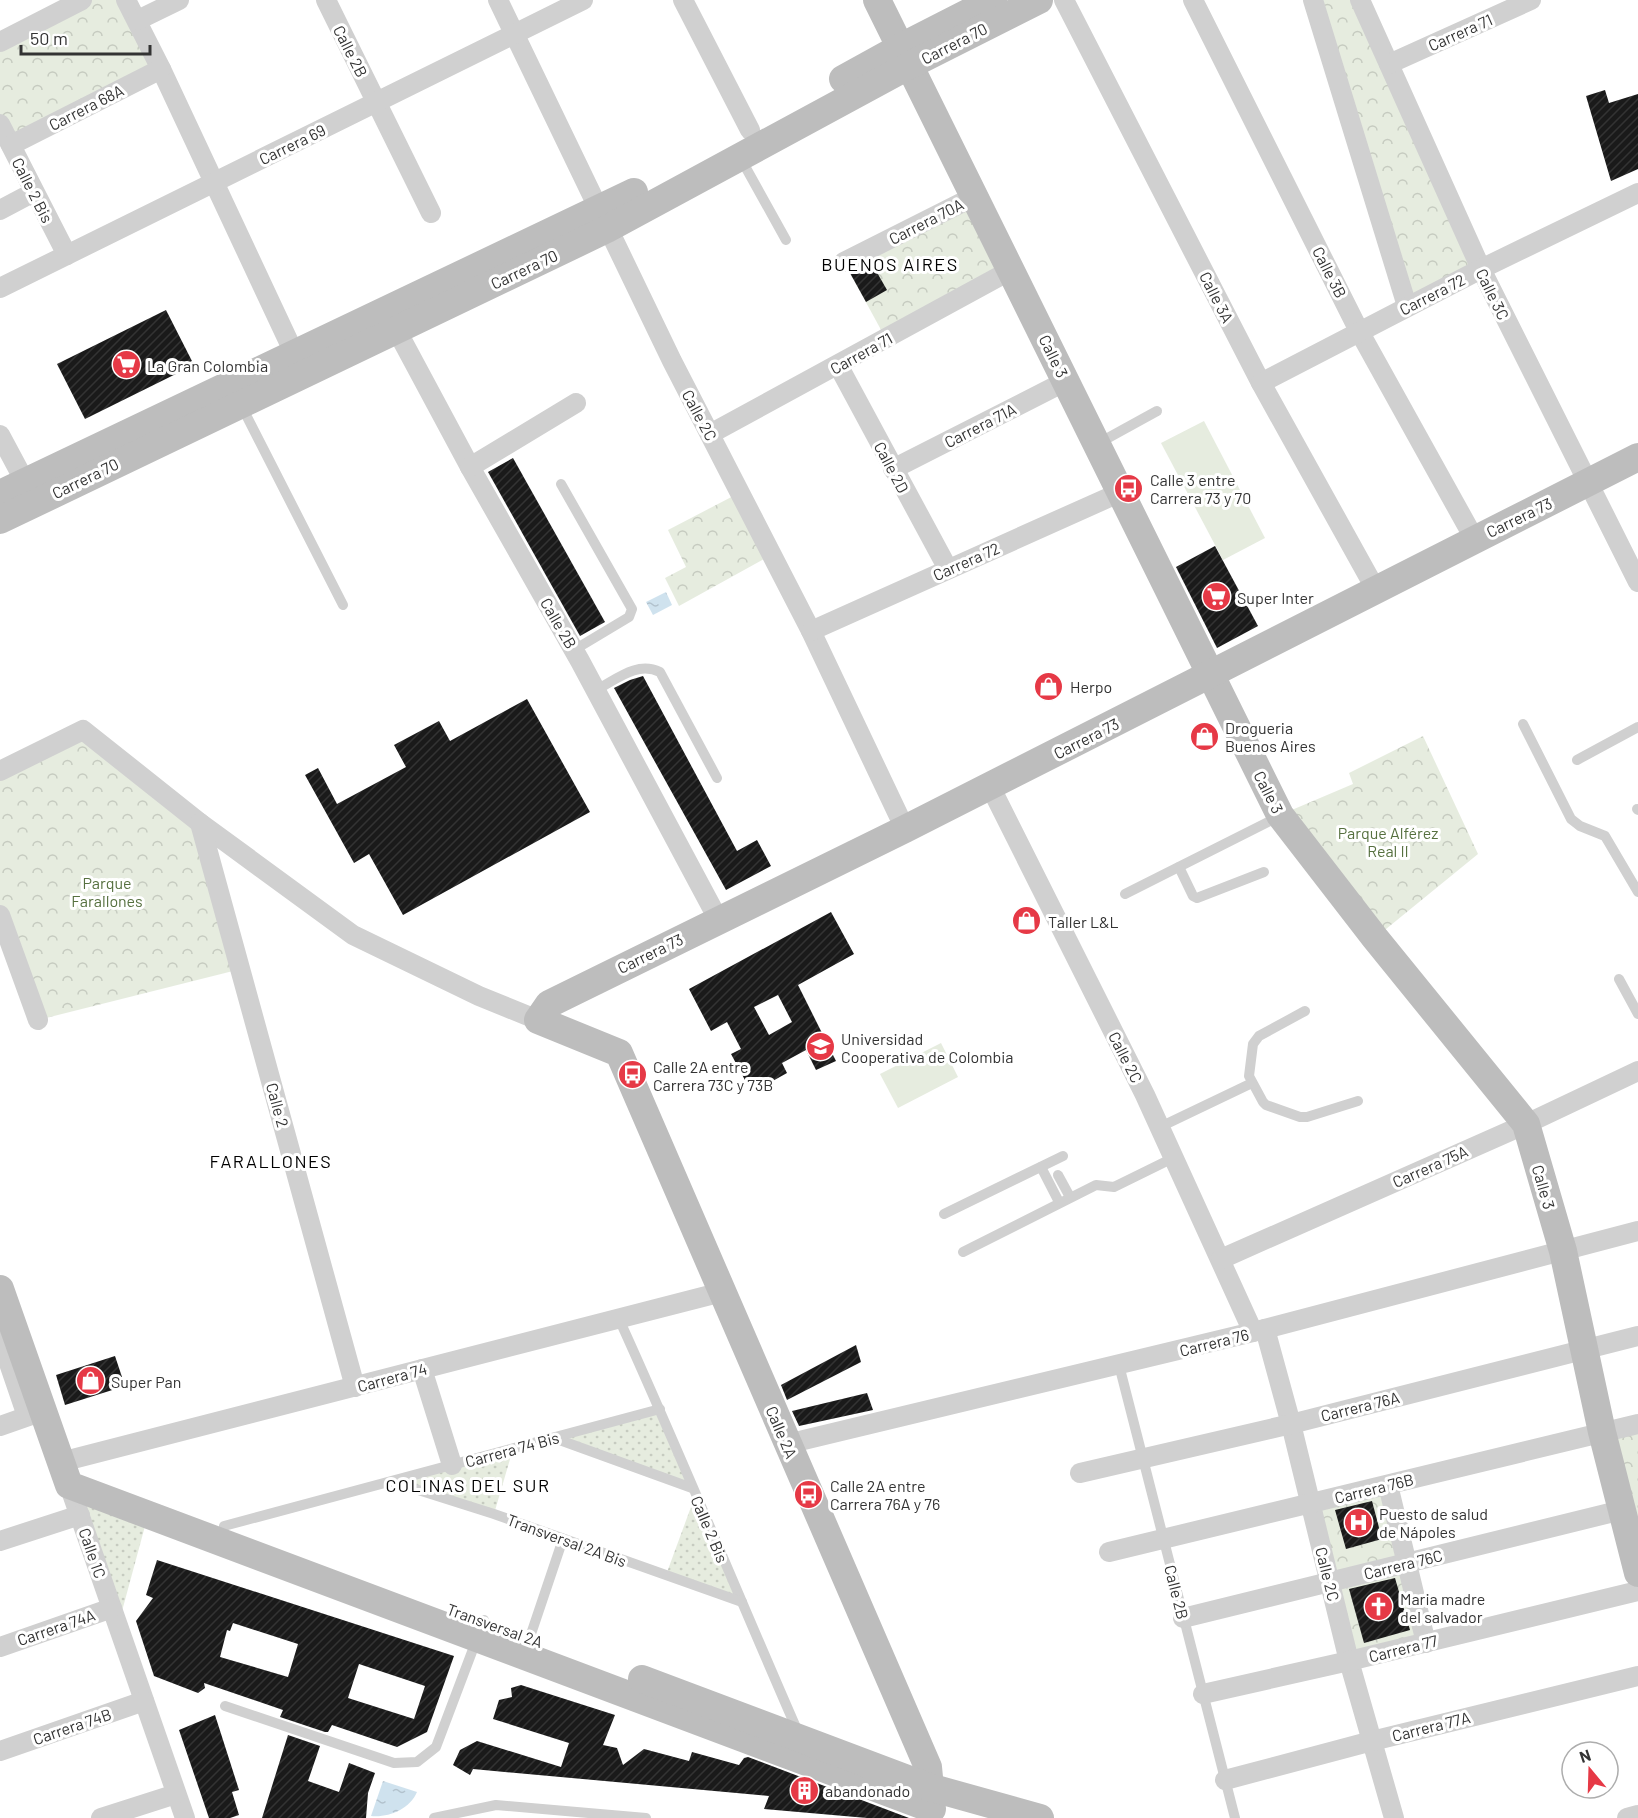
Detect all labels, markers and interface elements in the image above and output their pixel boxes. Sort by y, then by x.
street label: Carrera 71 [1425,9,1495,55]
scale bar [21,18,150,56]
street label: Carrera 70 [918,18,990,68]
street label: Calle 2B [330,22,372,80]
text: 50 m [30,27,68,49]
street label: Carrera 68A [45,80,127,134]
street label: Carrera 69 [256,120,328,168]
street label: Calle 2 Bis [9,154,57,226]
street label: Carrera 70A [885,194,967,248]
street label: Calle 3B [1309,243,1351,301]
street label: Carrera 70 [488,245,560,293]
district label: BUENOS AIRES [821,253,959,275]
street label: Calle 3C [1472,265,1514,323]
street label: Calle 3A [1196,268,1238,326]
street label: Carrera 72 [1396,269,1468,319]
street label: Carrera 71 [827,328,895,378]
street label: Calle 3 [1036,332,1072,380]
supermarket icon: La Gran Colombia [110,349,142,381]
place label: La Gran Colombia [147,356,268,375]
street label: Calle 2C [679,386,721,444]
street label: Carrera 71A [941,399,1019,451]
street label: Calle 2D [871,438,913,496]
street label: Carrera 70 [49,454,121,502]
place label: Calle 3 entre Carrera 73 y 70 [1150,470,1251,507]
bus stop icon: Calle 3 entre Carrera 73 y 70 [1113,472,1145,504]
street label: Carrera 73 [1483,493,1555,541]
street label: Carrera 72 [930,538,1002,584]
supermarket icon: Super Inter [1200,581,1232,613]
place label: Super Inter [1237,588,1314,607]
street label: Calle 2B [537,594,581,652]
shop icon: Herpo [1033,670,1065,702]
place label: Herpo [1070,677,1112,696]
street label: Carrera 73 [1050,713,1122,763]
place label: Drogueria Buenos Aires [1225,718,1316,755]
shop icon: Drogueria Buenos Aires [1188,720,1220,752]
street label: Calle 3 [1250,768,1288,816]
park label: Parque Alférez Real II [1338,823,1438,860]
park label: Parque Farallones [71,873,143,910]
shop icon: Taller L&L [1011,905,1043,937]
place label: Taller L&L [1048,912,1119,931]
street label: Carrera 73 [614,929,686,977]
street label: Calle 2C [1105,1028,1147,1086]
place label: Universidad Cooperativa de Colombia [841,1029,1013,1066]
school or university icon: Universidad Cooperativa de Colombia [804,1031,836,1063]
place label: Calle 2A entre Carrera 73C y 73B [653,1057,773,1094]
bus stop icon: Calle 2A entre Carrera 73C y 73B [616,1059,648,1091]
street label: Calle 2 [263,1081,293,1129]
street label: Carrera 75A [1389,1141,1471,1191]
district label: FARALLONES [210,1150,332,1172]
street label: Calle 3 [1529,1163,1559,1211]
street label: Carrera 76 [1177,1324,1251,1360]
street label: Carrera 74 [355,1359,429,1395]
shop icon: Super Pan [74,1365,106,1397]
place label: Super Pan [111,1372,181,1391]
street label: Carrera 76A [1319,1387,1402,1425]
street label: Calle 2A [762,1403,802,1461]
street label: Carrera 74 Bis [463,1427,561,1471]
street label: Carrera 76B [1332,1469,1416,1507]
district label: COLINAS DEL SUR [385,1474,551,1496]
place label: Calle 2A entre Carrera 76A y 76 [830,1476,940,1513]
bus stop icon: Calle 2A entre Carrera 76A y 76 [793,1478,825,1510]
street label: Calle 2 Bis [687,1493,733,1565]
place label: Puesto de salud de Nápoles [1379,1504,1488,1541]
hospital icon: Puesto de salud de Nápoles [1342,1506,1374,1538]
street label: Transversal 2A Bis [505,1510,629,1570]
street label: Calle 1C [76,1525,110,1581]
street label: Calle 2C [1312,1545,1344,1603]
street label: Carrera 76C [1362,1545,1444,1583]
street label: Calle 2B [1161,1563,1193,1621]
place label: Maria madre del salvador [1400,1589,1485,1626]
church icon: Maria madre del salvador [1363,1591,1395,1623]
street label: Transversal 2A [444,1599,546,1651]
street label: Carrera 74A [15,1605,98,1649]
street label: Carrera 77 [1367,1630,1440,1666]
street label: Carrera 74B [30,1704,114,1748]
street label: Carrera 77A [1390,1707,1472,1745]
north arrow [1560,1740,1620,1800]
text: N [1577,1745,1593,1766]
building icon: abandonado [788,1774,820,1806]
place label: abandonado [825,1781,910,1800]

